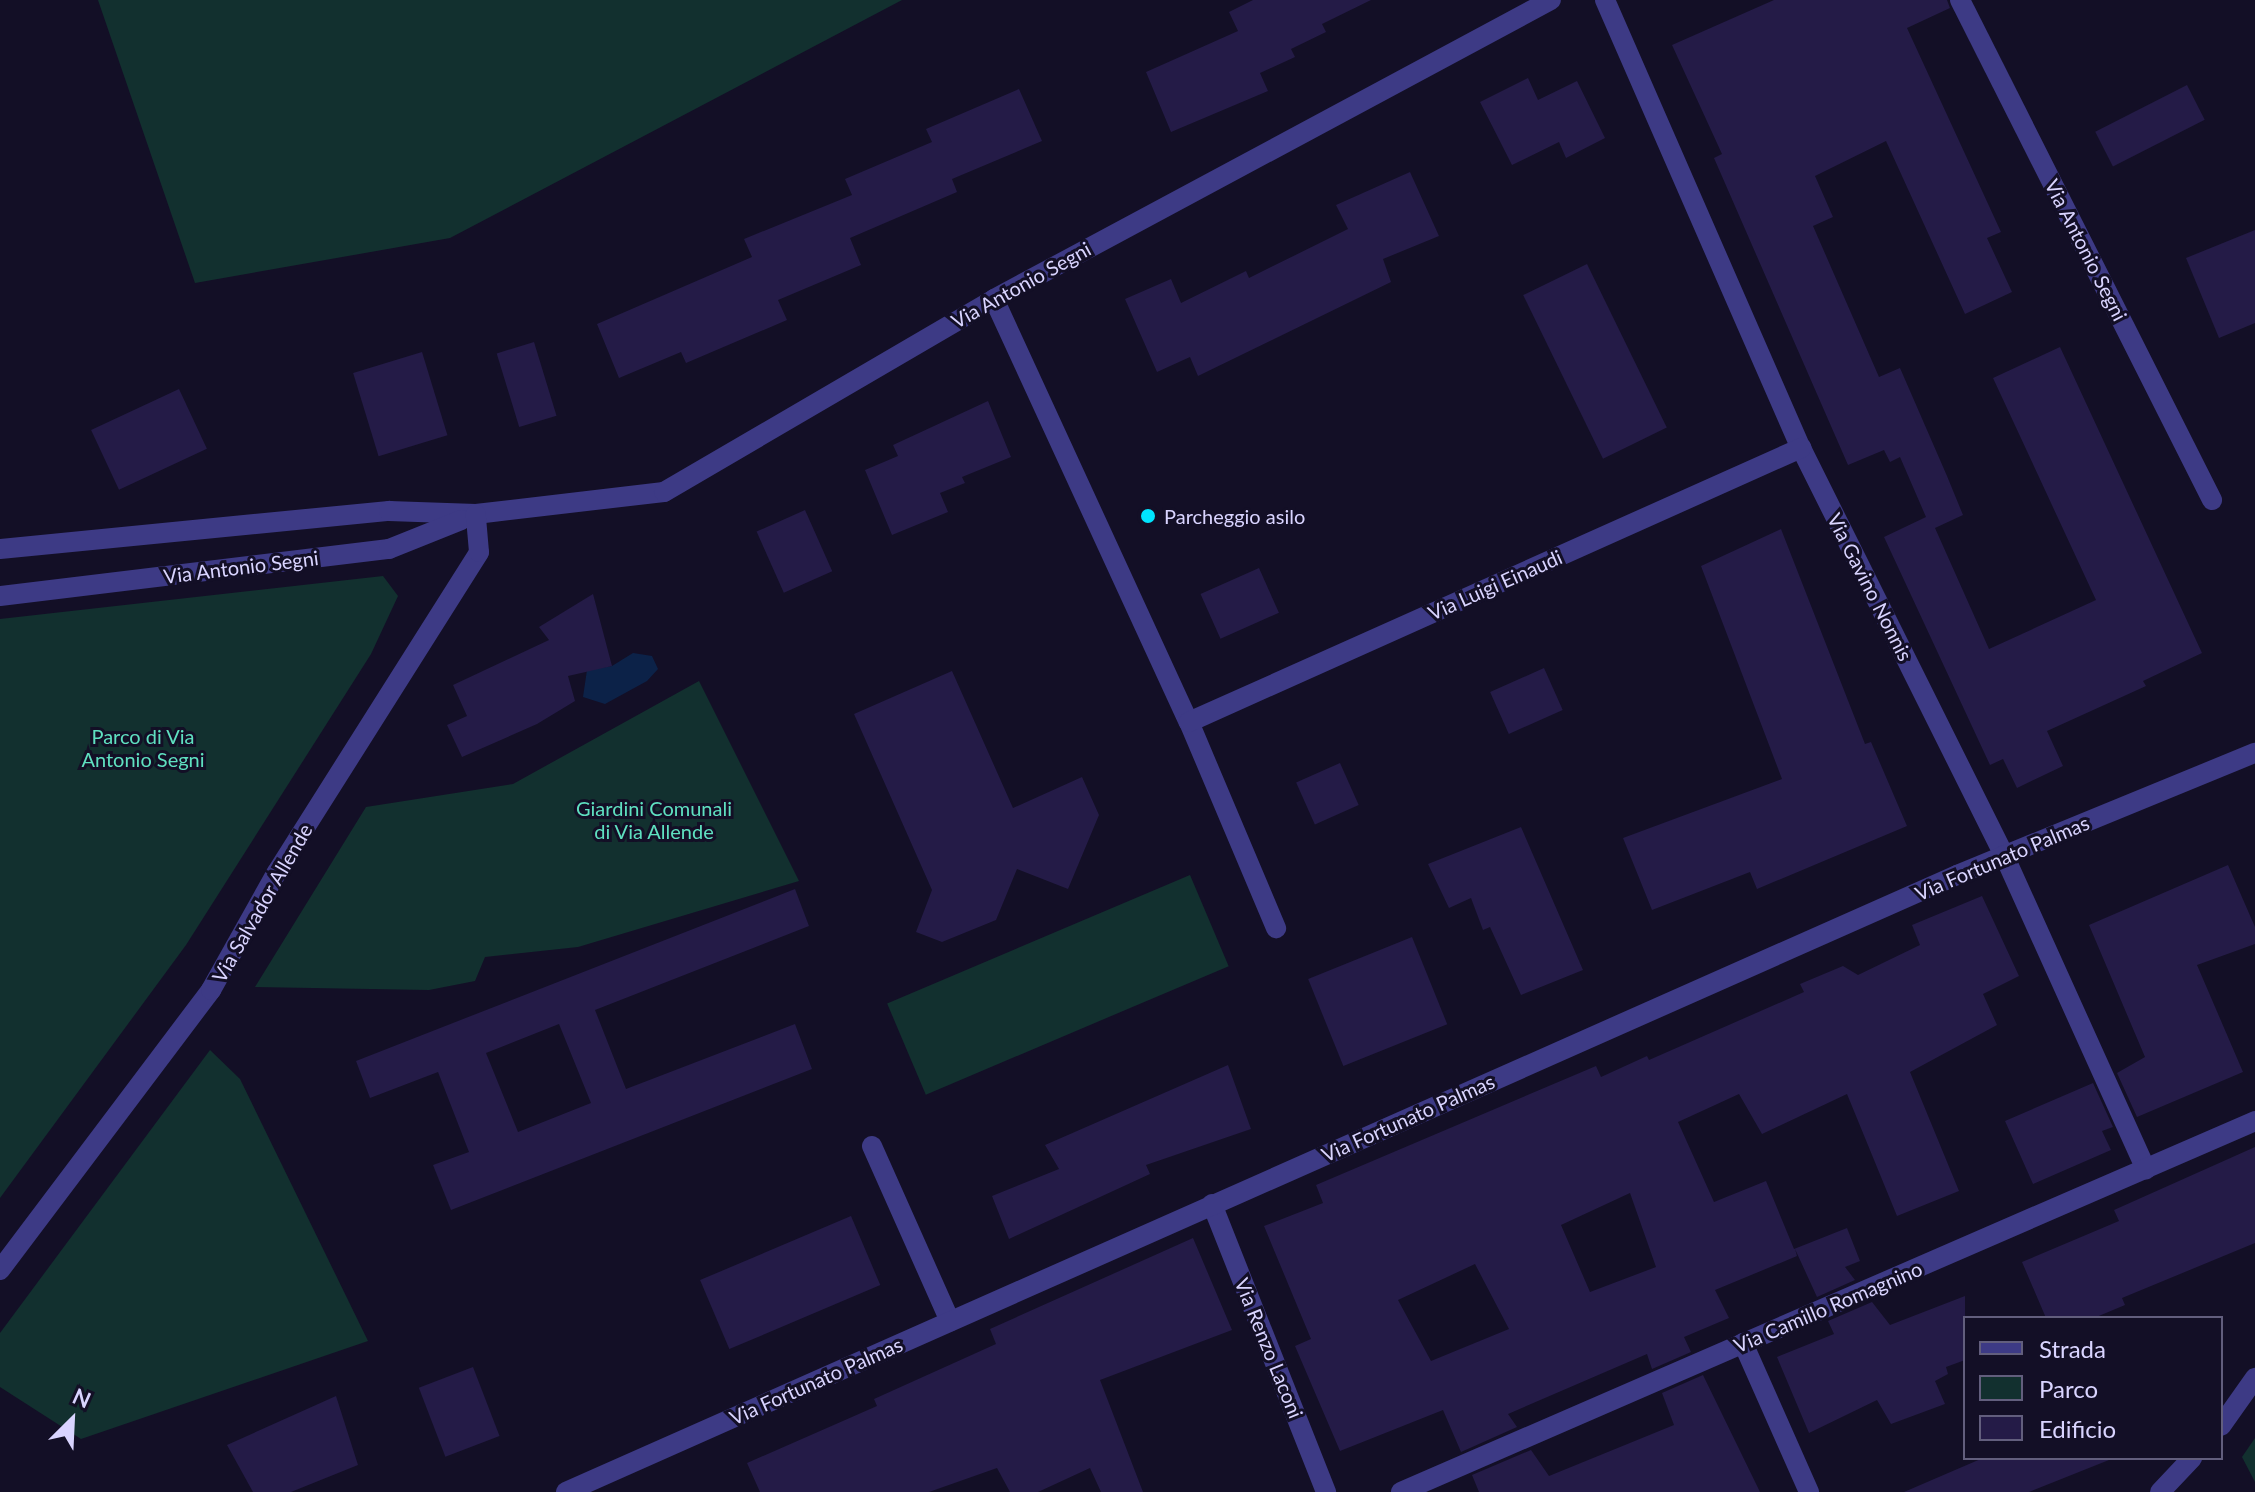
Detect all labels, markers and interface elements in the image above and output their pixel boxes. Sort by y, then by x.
street label: Via Antonio Segni [2040,175,2132,325]
street label: Via Antonio Segni [947,237,1095,333]
place label: Parcheggio asilo [1164,504,1305,528]
marker: Parcheggio asilo [1139,507,1157,525]
street label: Via Gavino Nonnis [1822,509,1918,665]
street label: Via Luigi Einaudi [1424,545,1566,625]
street label: Via Antonio Segni [162,546,320,588]
park label: Parco di Via Antonio Segni [81,725,205,772]
park label: Giardini Comunali di Via Allende [576,796,732,843]
street label: Via Fortunato Palmas [1911,810,2093,906]
street label: Via Salvador Allende [207,819,317,987]
street label: Via Fortunato Palmas [1318,1069,1498,1167]
street label: Via Camillo Romagnino [1730,1256,1926,1358]
street label: Via Renzo Laconi [1230,1274,1308,1422]
legend [1963,1316,2223,1460]
street label: Via Fortunato Palmas [726,1332,906,1430]
text: Strada [2039,1334,2106,1363]
text: Parco [2039,1374,2098,1403]
north arrow [32,1380,112,1460]
text: N [69,1382,95,1413]
text: Edificio [2039,1414,2116,1443]

